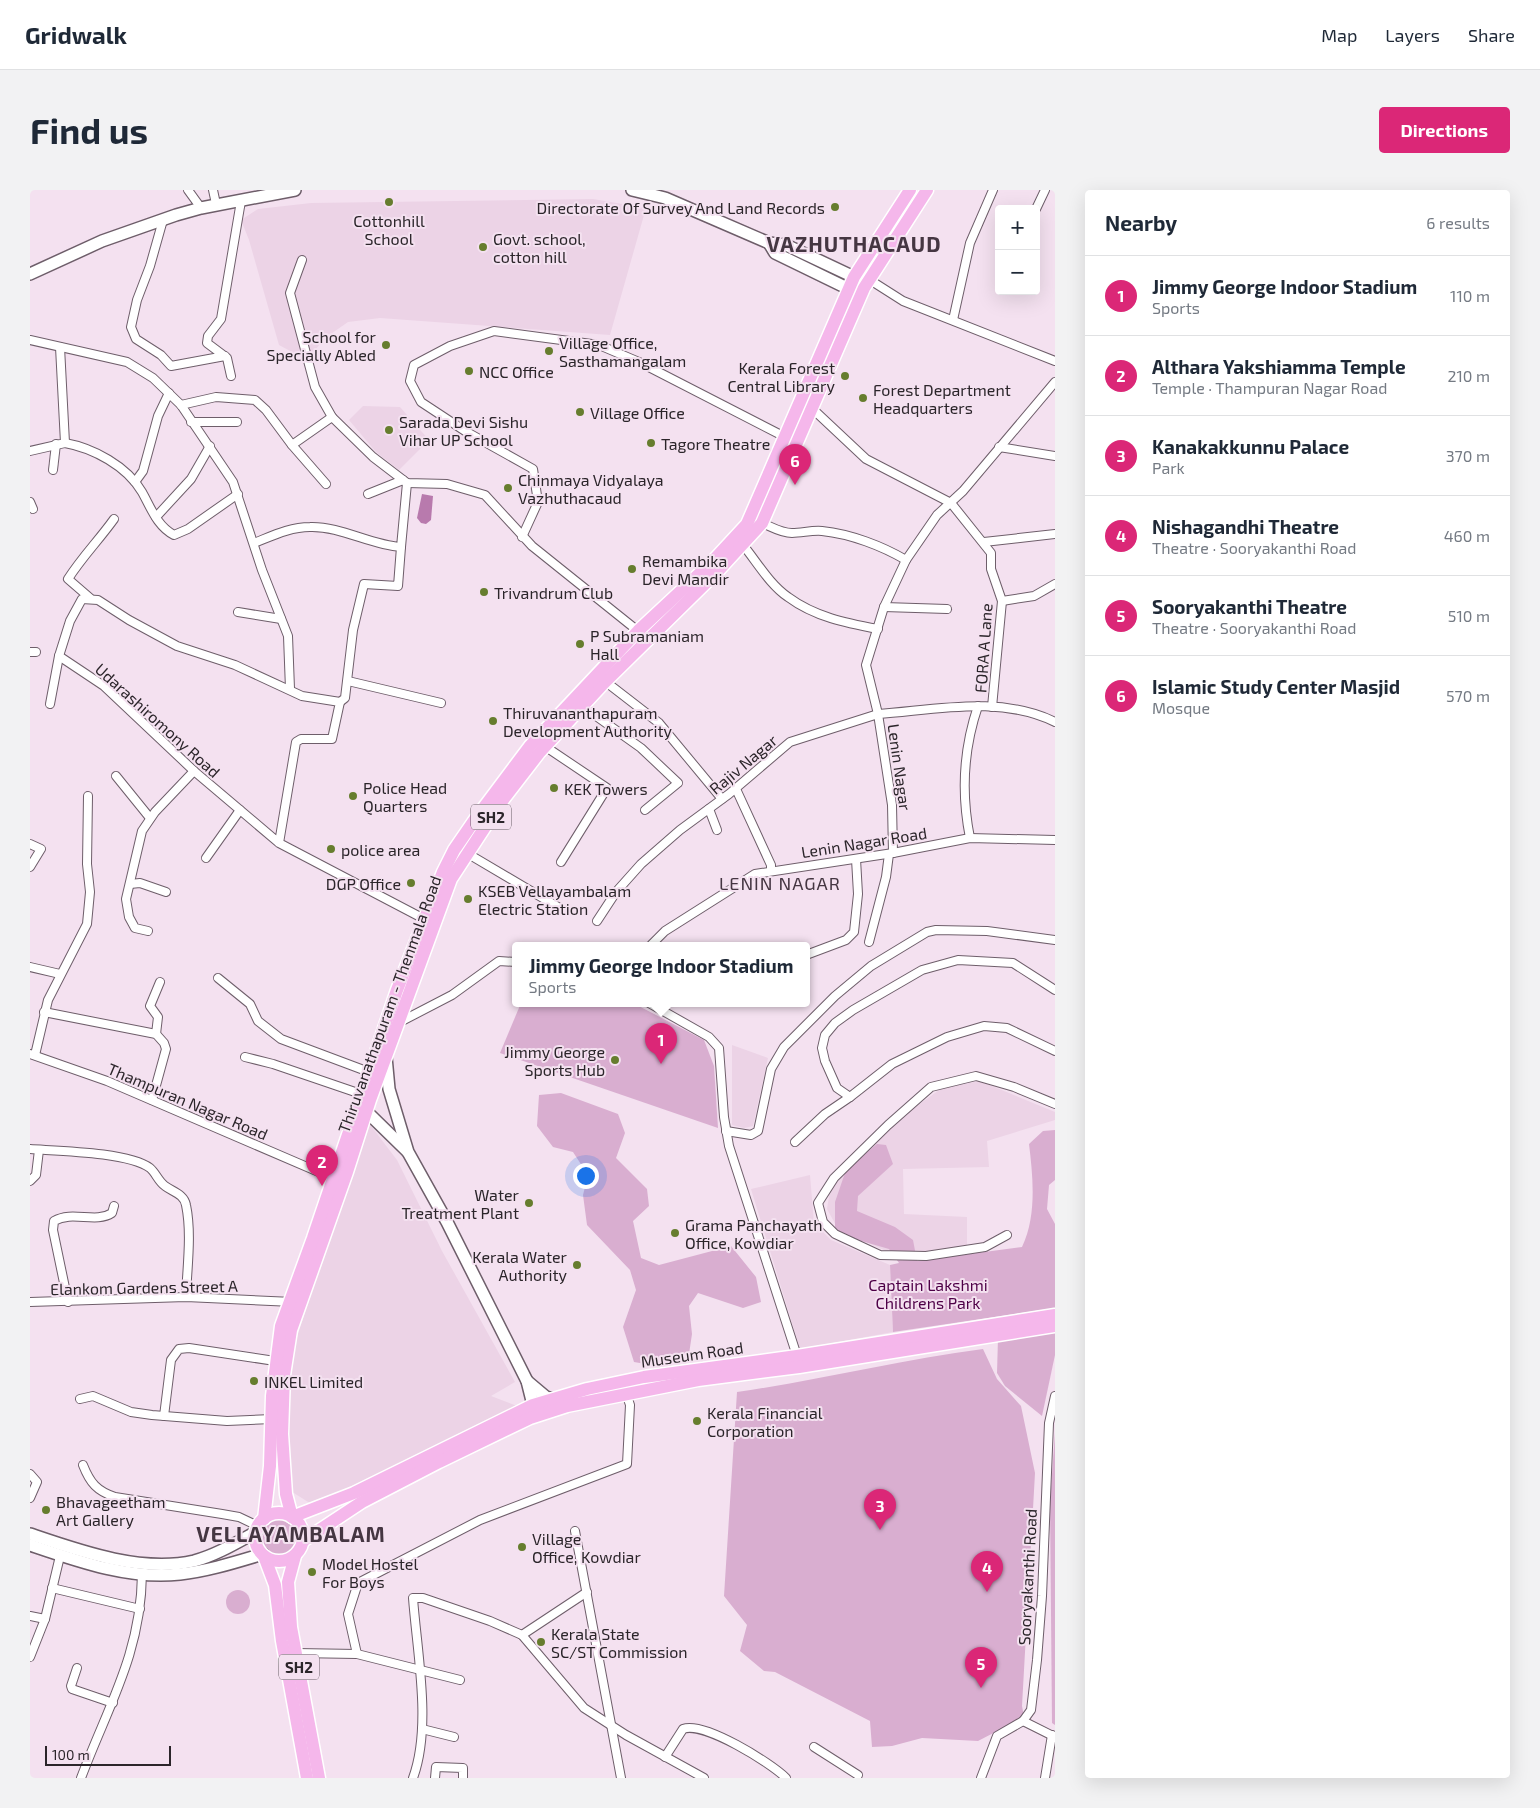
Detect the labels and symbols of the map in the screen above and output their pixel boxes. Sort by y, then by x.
marker: Cottonhill School [383,196,395,208]
place label: Directorate Of Survey And Land Records [537,198,825,217]
marker: Directorate Of Survey And Land Records [829,201,841,213]
place label: Cottonhill School [353,211,425,248]
place label: Govt. school, cotton hill [493,229,586,266]
district label: VAZHUTHACAUD [766,231,942,256]
marker: Govt. school, cotton hill [477,241,489,253]
place label: School for Specially Abled [267,327,377,364]
place label: Village Office, Sasthamangalam [559,333,686,370]
marker: School for Specially Abled [380,339,392,351]
marker: Village Office, Sasthamangalam [543,345,555,357]
place label: Kerala Forest Central Library [727,358,836,395]
place label: NCC Office [479,362,554,381]
marker: NCC Office [463,365,475,377]
marker: Kerala Forest Central Library [839,370,851,382]
place label: Forest Department Headquarters [873,380,1011,417]
marker: Forest Department Headquarters [857,392,869,404]
place label: Village Office [590,403,685,422]
marker: Village Office [574,406,586,418]
place label: Sarada Devi Sishu Vihar UP School [399,412,528,449]
marker: Sarada Devi Sishu Vihar UP School [383,424,395,436]
place label: Tagore Theatre [661,434,770,453]
marker: Tagore Theatre [645,437,657,449]
pin: 6 [779,444,811,485]
place label: Chinmaya Vidyalaya Vazhuthacaud [518,470,664,507]
marker: Chinmaya Vidyalaya Vazhuthacaud [502,482,514,494]
place label: Remambika Devi Mandir [642,551,729,588]
marker: Remambika Devi Mandir [626,563,638,575]
place label: Trivandrum Club [494,583,613,602]
marker: Trivandrum Club [478,586,490,598]
street label: FORA A Lane [970,603,996,693]
place label: P Subramaniam Hall [590,626,704,663]
marker: P Subramaniam Hall [574,638,586,650]
street label: Udarashiromony Road [92,659,224,781]
place label: Thiruvananthapuram Development Authority [503,703,672,740]
marker: Thiruvananthapuram Development Authority [487,715,499,727]
street label: Lenin Nagar [885,723,916,812]
street label: Rajiv Nagar [705,730,782,799]
place label: Police Head Quarters [363,778,447,816]
place label: KEK Towers [564,779,648,798]
marker: KEK Towers [548,782,560,794]
marker: Police Head Quarters [347,790,359,802]
road number: SH2 [471,804,511,830]
street label: Lenin Nagar Road [800,823,928,861]
place label: police area [341,840,420,859]
marker: police area [325,843,337,855]
district label: LENIN NAGAR [719,872,841,894]
street label: Thiruvanathapuram - Thenmala Road [333,873,445,1135]
place label: DGP Office [326,874,401,893]
marker: DGP Office [405,877,417,889]
place label: KSEB Vellayambalam Electric Station [478,881,631,918]
marker: KSEB Vellayambalam Electric Station [462,893,474,905]
pin: 1 [645,1023,677,1064]
place label: Jimmy George Sports Hub [504,1042,605,1079]
marker: Jimmy George Sports Hub [609,1054,621,1066]
street label: Thampuran Nagar Road [105,1059,271,1143]
pin: 2 [306,1145,338,1186]
your location [573,1163,599,1189]
place label: Water Treatment Plant [402,1185,520,1222]
marker: Water Treatment Plant [523,1197,535,1209]
place label: Grama Panchayath Office, Kowdiar [685,1215,823,1252]
marker: Grama Panchayath Office, Kowdiar [669,1227,681,1239]
place label: Kerala Water Authority [472,1247,568,1284]
marker: Kerala Water Authority [571,1259,583,1271]
park label: Captain Lakshmi Childrens Park [868,1275,988,1312]
street label: Elankom Gardens Street A [50,1276,238,1298]
street label: Museum Road [639,1337,745,1371]
place label: INKEL Limited [264,1372,363,1391]
marker: INKEL Limited [248,1375,260,1387]
place label: Kerala Financial Corporation [707,1403,823,1440]
marker: Kerala Financial Corporation [691,1415,703,1427]
pin: 3 [864,1489,896,1530]
place label: Bhavageetham Art Gallery [56,1492,165,1529]
marker: Bhavageetham Art Gallery [40,1504,52,1516]
street label: Sooryakanthi Road [1014,1508,1040,1646]
district label: VELLAYAMBALAM [196,1521,386,1546]
place label: Village Office, Kowdiar [532,1529,641,1566]
marker: Village Office, Kowdiar [516,1541,528,1553]
pin: 4 [971,1551,1003,1592]
place label: Model Hostel For Boys [322,1554,418,1591]
marker: Model Hostel For Boys [306,1566,318,1578]
place label: Kerala State SC/ST Commission [551,1624,688,1661]
marker: Kerala State SC/ST Commission [535,1636,547,1648]
pin: 5 [965,1647,997,1688]
road number: SH2 [279,1654,319,1680]
scale bar [45,1743,171,1766]

